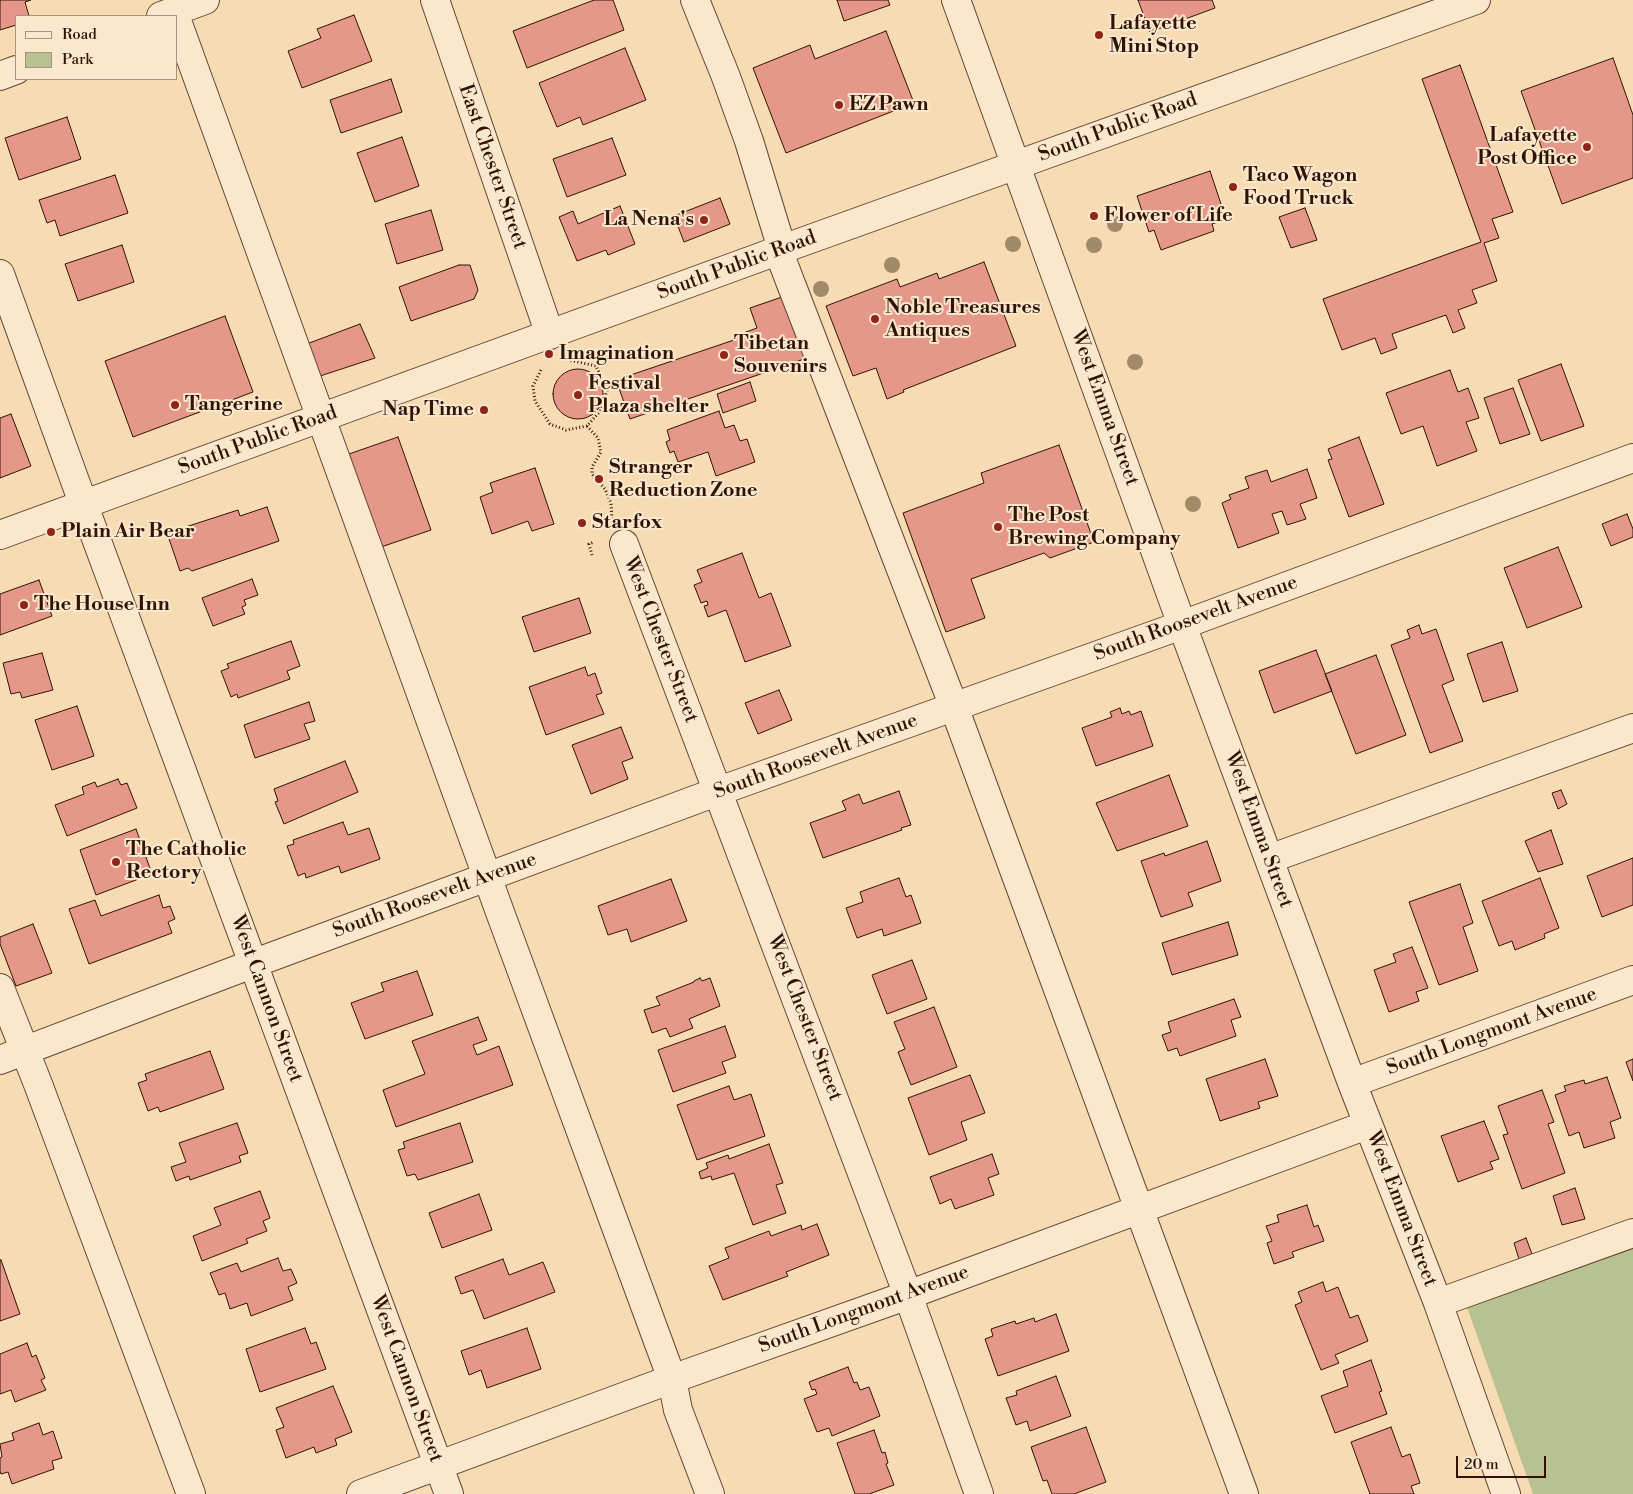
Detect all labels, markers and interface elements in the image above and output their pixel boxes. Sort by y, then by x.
place label: Lafayette Mini Stop [1109,12,1199,59]
legend [15,15,178,80]
text: Road [62,25,97,44]
marker: Lafayette Mini Stop [1093,29,1105,41]
text: Park [62,50,93,69]
street label: East Chester Street [453,81,531,253]
street label: South Public Road [1035,88,1201,168]
place label: EZ Pawn [849,93,929,117]
marker: EZ Pawn [833,99,845,111]
place label: Lafayette Post Office [1477,124,1577,171]
marker: Lafayette Post Office [1581,141,1593,153]
place label: Taco Wagon Food Truck [1243,164,1357,211]
marker: Taco Wagon Food Truck [1227,181,1239,193]
place label: Flower of Life [1104,204,1233,228]
place label: La Nena's [604,208,694,232]
marker: Flower of Life [1088,210,1100,222]
marker: La Nena's [698,214,710,226]
street label: South Public Road [654,226,820,306]
place label: Noble Treasures Antiques [885,296,1040,343]
marker: Noble Treasures Antiques [869,313,881,325]
street label: West Emma Street [1065,327,1143,489]
place label: Tibetan Souvenirs [734,332,827,379]
place label: Imagination [559,342,674,366]
marker: Imagination [543,348,555,360]
marker: Tibetan Souvenirs [718,349,730,361]
place label: Festival Plaza shelter [588,372,709,419]
marker: Festival Plaza shelter [572,389,584,401]
place label: Tangerine [185,393,283,417]
place label: Nap Time [382,398,474,422]
marker: Tangerine [169,399,181,411]
street label: South Public Road [175,401,341,481]
marker: Nap Time [478,404,490,416]
place label: Stranger Reduction Zone [609,456,757,503]
marker: Stranger Reduction Zone [593,473,605,485]
place label: The Post Brewing Company [1008,504,1181,551]
place label: Starfox [592,511,662,535]
marker: Starfox [576,517,588,529]
place label: Plain Air Bear [61,520,195,544]
marker: The Post Brewing Company [992,521,1004,533]
marker: Plain Air Bear [45,526,57,538]
street label: West Chester Street [617,554,703,726]
street label: South Roosevelt Avenue [1091,571,1301,667]
place label: The House Inn [34,593,170,617]
marker: The House Inn [18,599,30,611]
street label: South Roosevelt Avenue [711,709,921,805]
street label: West Emma Street [1219,749,1297,911]
place label: The Catholic Rectory [126,838,247,885]
street label: South Roosevelt Avenue [330,848,540,944]
marker: The Catholic Rectory [110,856,122,868]
street label: West Cannon Street [225,912,307,1086]
street label: West Chester Street [761,932,847,1104]
street label: South Longmont Avenue [1384,983,1600,1081]
street label: West Emma Street [1360,1128,1442,1290]
street label: South Longmont Avenue [756,1261,972,1359]
street label: West Cannon Street [365,1292,447,1466]
scale bar [1458,1446,1548,1478]
text: 20 m [1464,1455,1499,1474]

